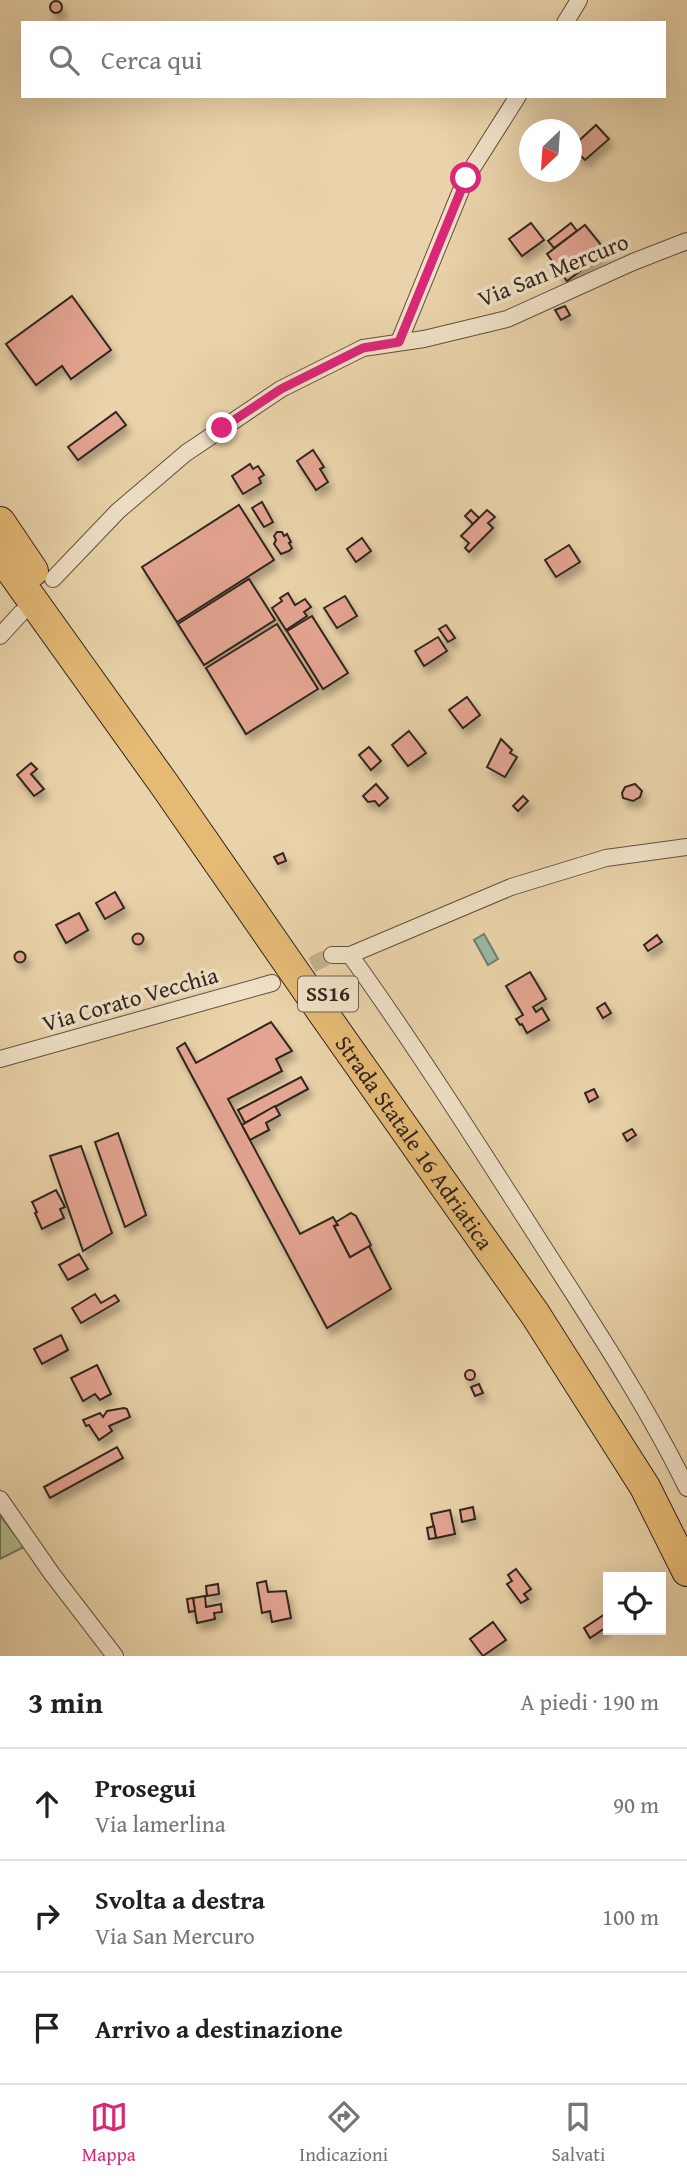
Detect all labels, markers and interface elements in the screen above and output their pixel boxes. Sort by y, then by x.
search box [21,21,666,98]
text: Cerca qui [101,40,202,79]
icon: search [45,41,83,79]
north arrow [519,119,582,182]
route start [450,162,481,193]
street label: Via San Mercuro [473,224,633,315]
route end [206,412,237,443]
street label: Via Corato Vecchia [38,958,222,1039]
road number: SS16 [298,976,358,1012]
street label: Strada Statale 16 Adriatica [328,1028,502,1256]
map controls [603,1572,666,1635]
button: locate [603,1572,666,1635]
text: 3 min [28,1680,103,1724]
text: A piedi · 190 m [521,1685,659,1718]
text: Prosegui [95,1768,196,1807]
icon: ahead [28,1785,66,1823]
text: 90 m [613,1788,659,1821]
text: Via lamerlina [95,1807,226,1840]
text: Svolta a destra [95,1880,265,1919]
icon: right [28,1897,66,1935]
text: 100 m [602,1900,659,1933]
text: Via San Mercuro [95,1919,255,1952]
icon: arrive [28,2009,66,2047]
text: Arrivo a destinazione [95,2009,343,2048]
tab: Mappa [82,2098,136,2168]
tab: Indicazioni [299,2098,388,2168]
tab: Salvati [552,2098,605,2168]

